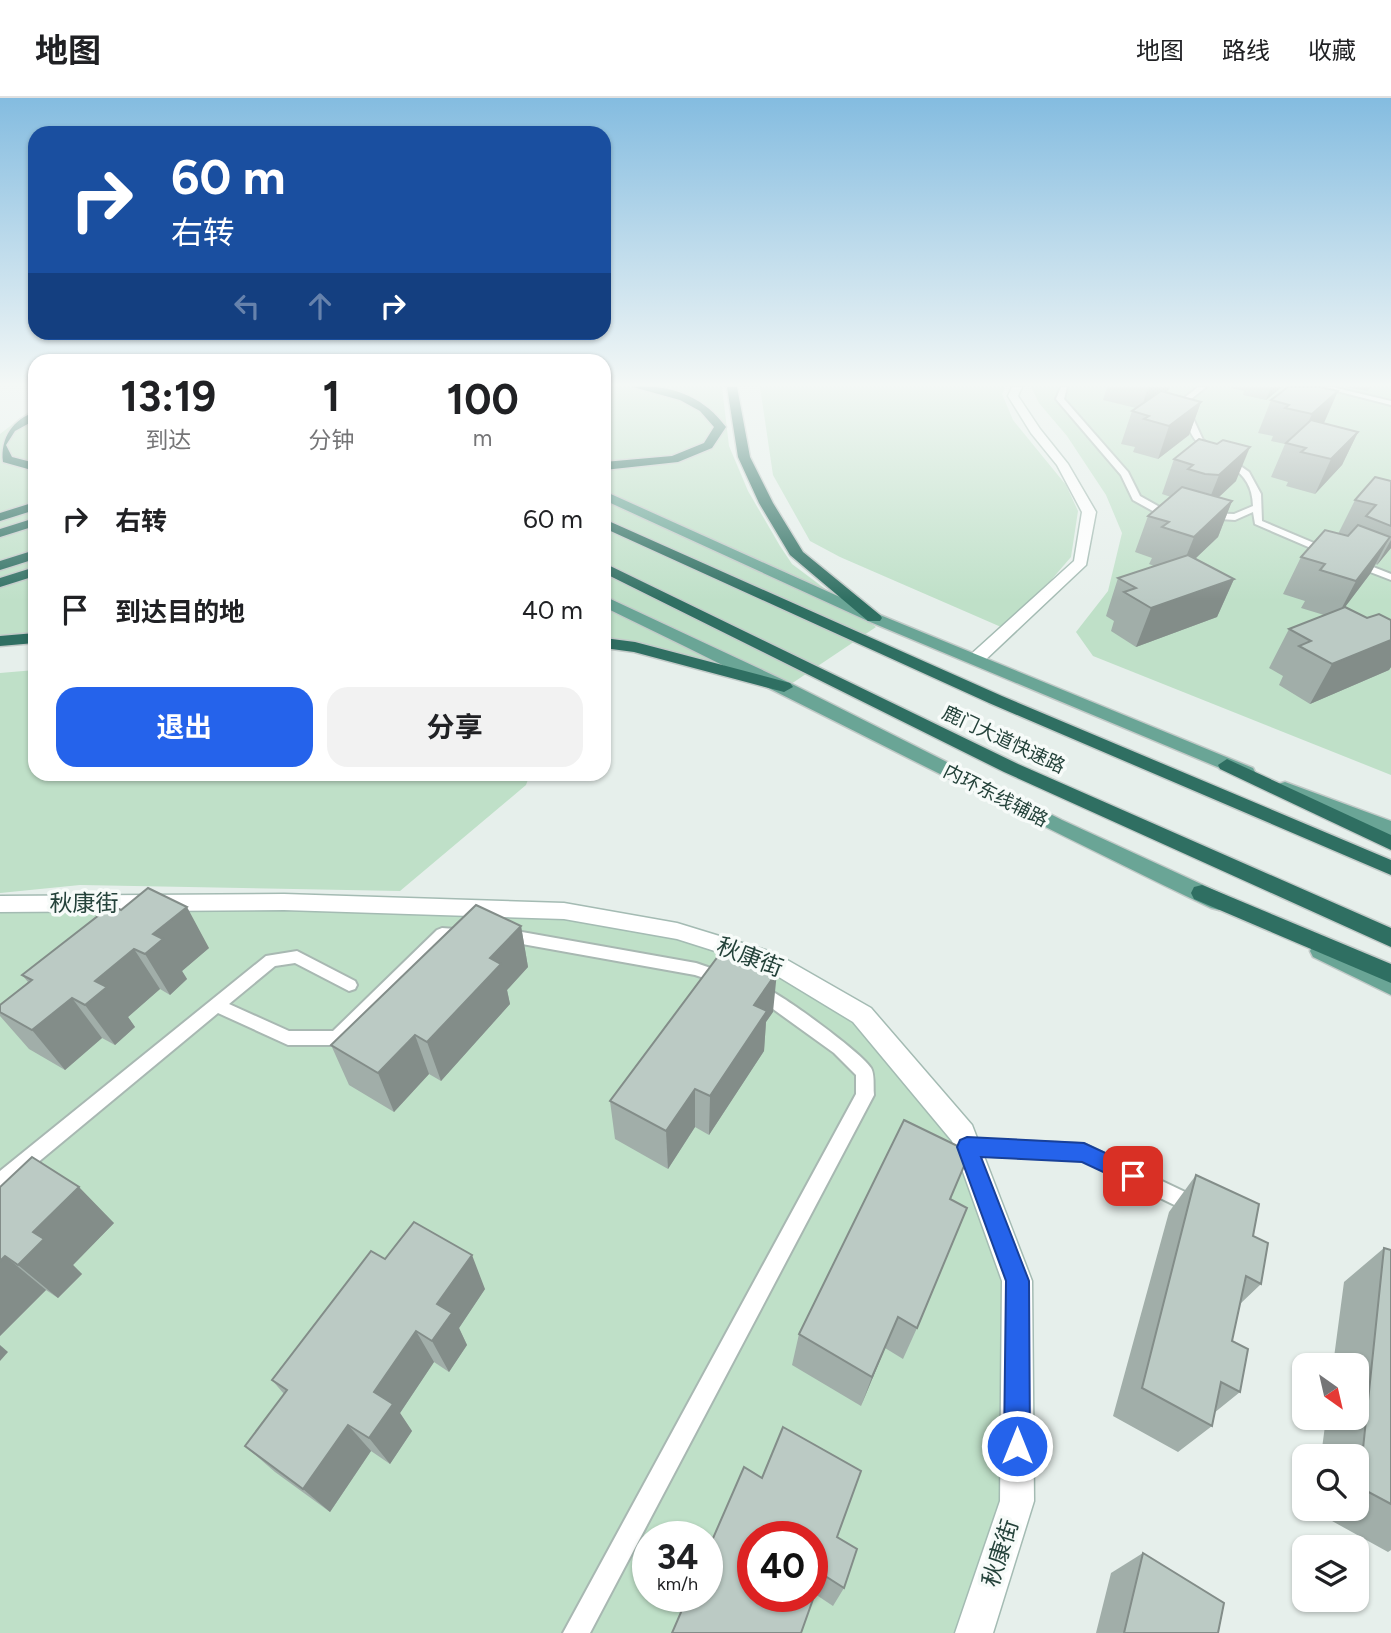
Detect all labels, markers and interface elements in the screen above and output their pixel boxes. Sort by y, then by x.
text: 地图 [35,31,101,70]
text: 地图 [1136,36,1184,65]
text: 路线 [1222,36,1270,65]
text: 收藏 [1308,36,1356,65]
text: 60 m [171,147,286,206]
icon: right [56,154,147,245]
text: 右转 [171,214,235,252]
icon: left [228,287,266,325]
icon: ahead [301,287,339,325]
icon: right [374,287,412,325]
text: 13:19 [120,371,216,422]
text: 1 [322,371,340,422]
text: 100 [447,374,519,425]
text: m [473,424,492,452]
text: 到达 [145,426,191,454]
text: 分钟 [308,426,354,454]
icon: right [56,500,94,538]
text: 60 m [523,503,583,535]
text: 右转 [115,505,167,537]
icon: arrive [56,591,94,629]
text: 40 m [522,594,583,626]
text: 到达目的地 [115,596,245,628]
button: 退出 [56,687,313,767]
button: 分享 [327,687,583,767]
street label: 鹿门大道快速路 [939,701,1069,778]
street label: 内环东线辅路 [940,759,1052,832]
street label: 秋康街 [50,889,119,917]
street label: 秋康街 [713,932,787,982]
pin [1103,1146,1163,1206]
icon: arrive [1114,1157,1152,1195]
north arrow [1292,1353,1368,1430]
map controls [1292,1353,1369,1612]
position arrow [980,1409,1054,1483]
button: search [1292,1444,1369,1521]
street label: 秋康街 [976,1516,1024,1590]
speed limit sign: 40 [737,1521,828,1612]
button: layers [1292,1535,1369,1612]
text: 34 [657,1536,698,1578]
text: km/h [657,1573,698,1595]

